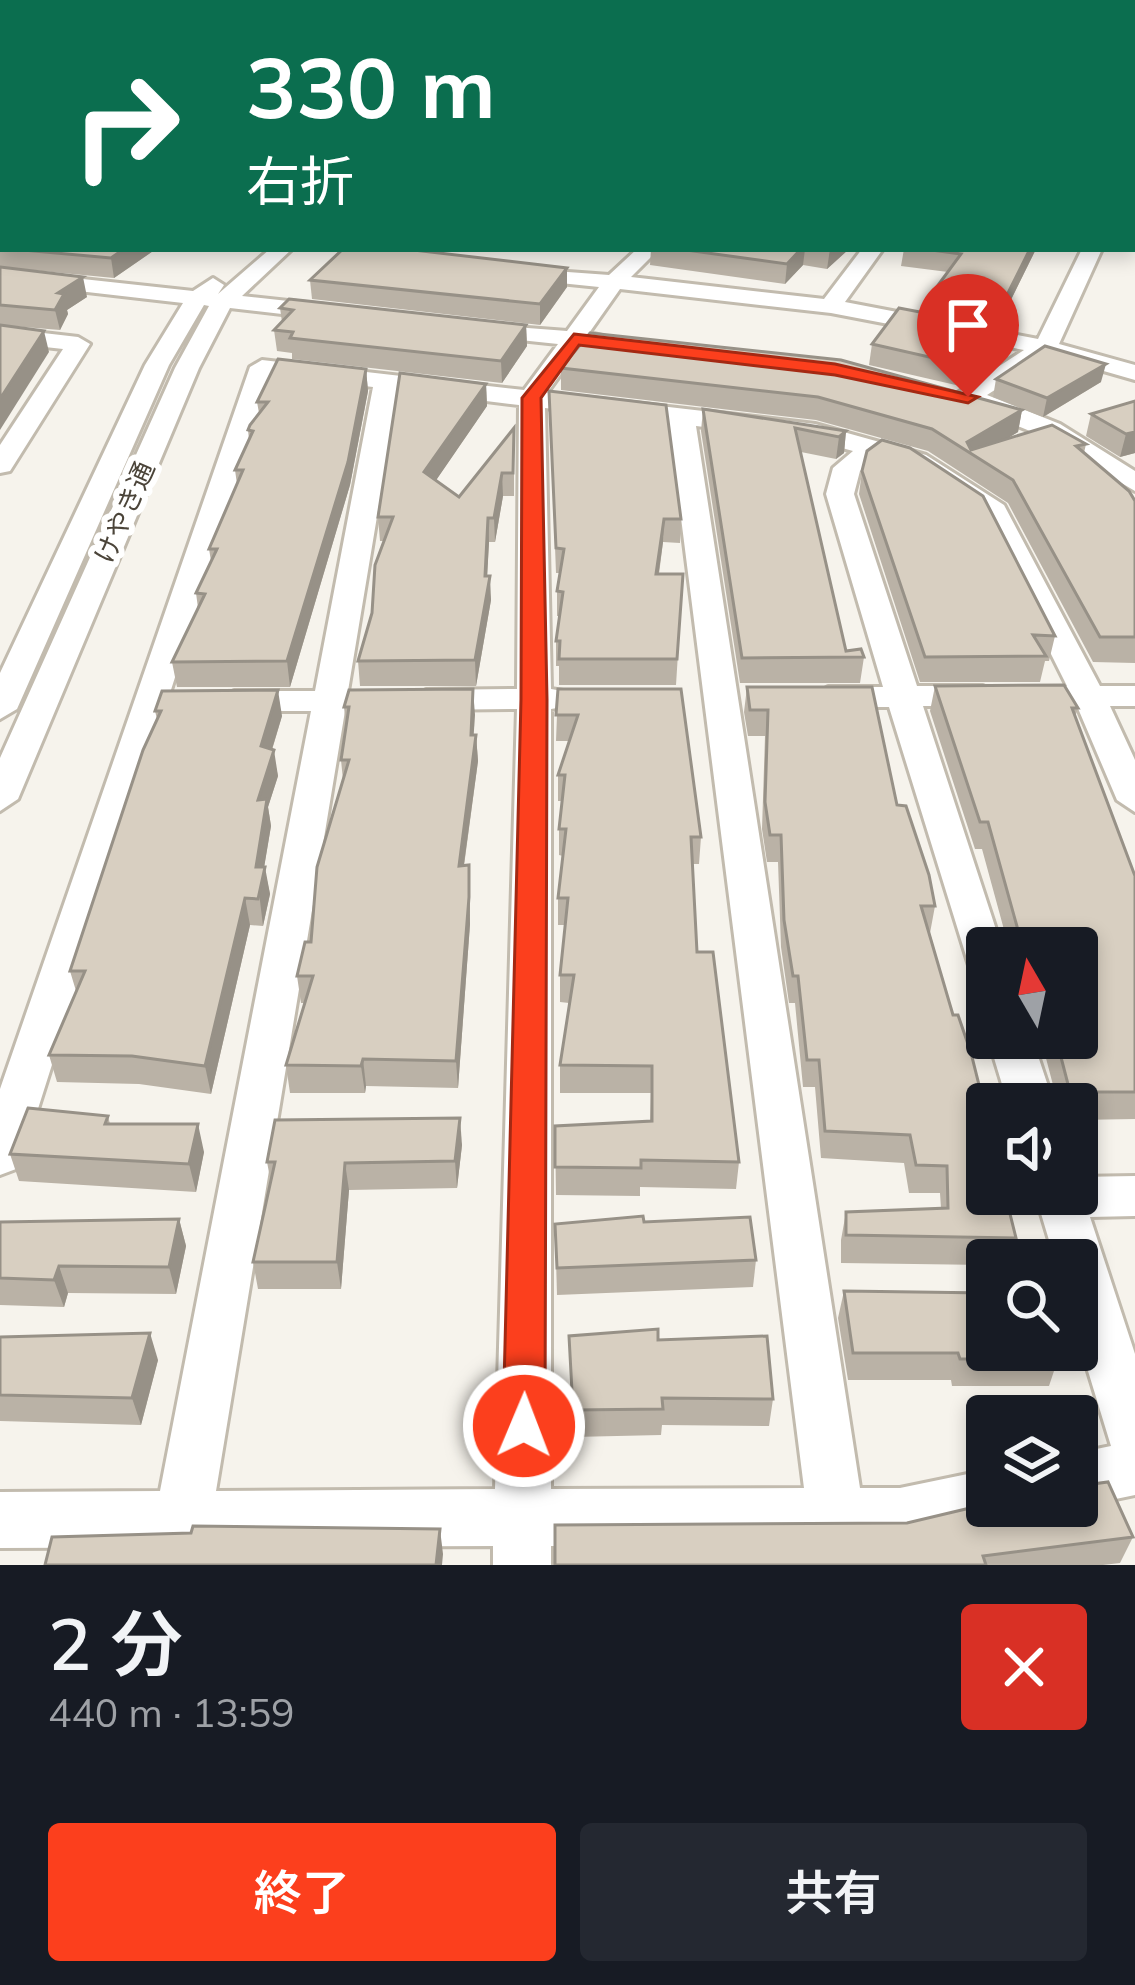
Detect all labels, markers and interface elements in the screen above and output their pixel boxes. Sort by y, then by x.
text: 330 m [246,34,496,139]
icon: right [48,48,204,204]
text: 右折 [246,147,354,215]
pin [917,274,1019,397]
icon: arrive [935,292,1001,358]
street label: けやき通 [87,456,161,568]
north arrow [966,927,1098,1059]
map controls [966,927,1098,1527]
button: sound [966,1083,1098,1215]
button: search [966,1239,1098,1371]
position arrow [461,1363,587,1489]
button: layers [966,1395,1098,1527]
text: 2 分 [48,1598,182,1688]
button: close [961,1604,1087,1730]
text: 440 m · 13:59 [48,1688,294,1737]
button: 終了 [48,1823,556,1961]
button: 共有 [580,1823,1087,1961]

